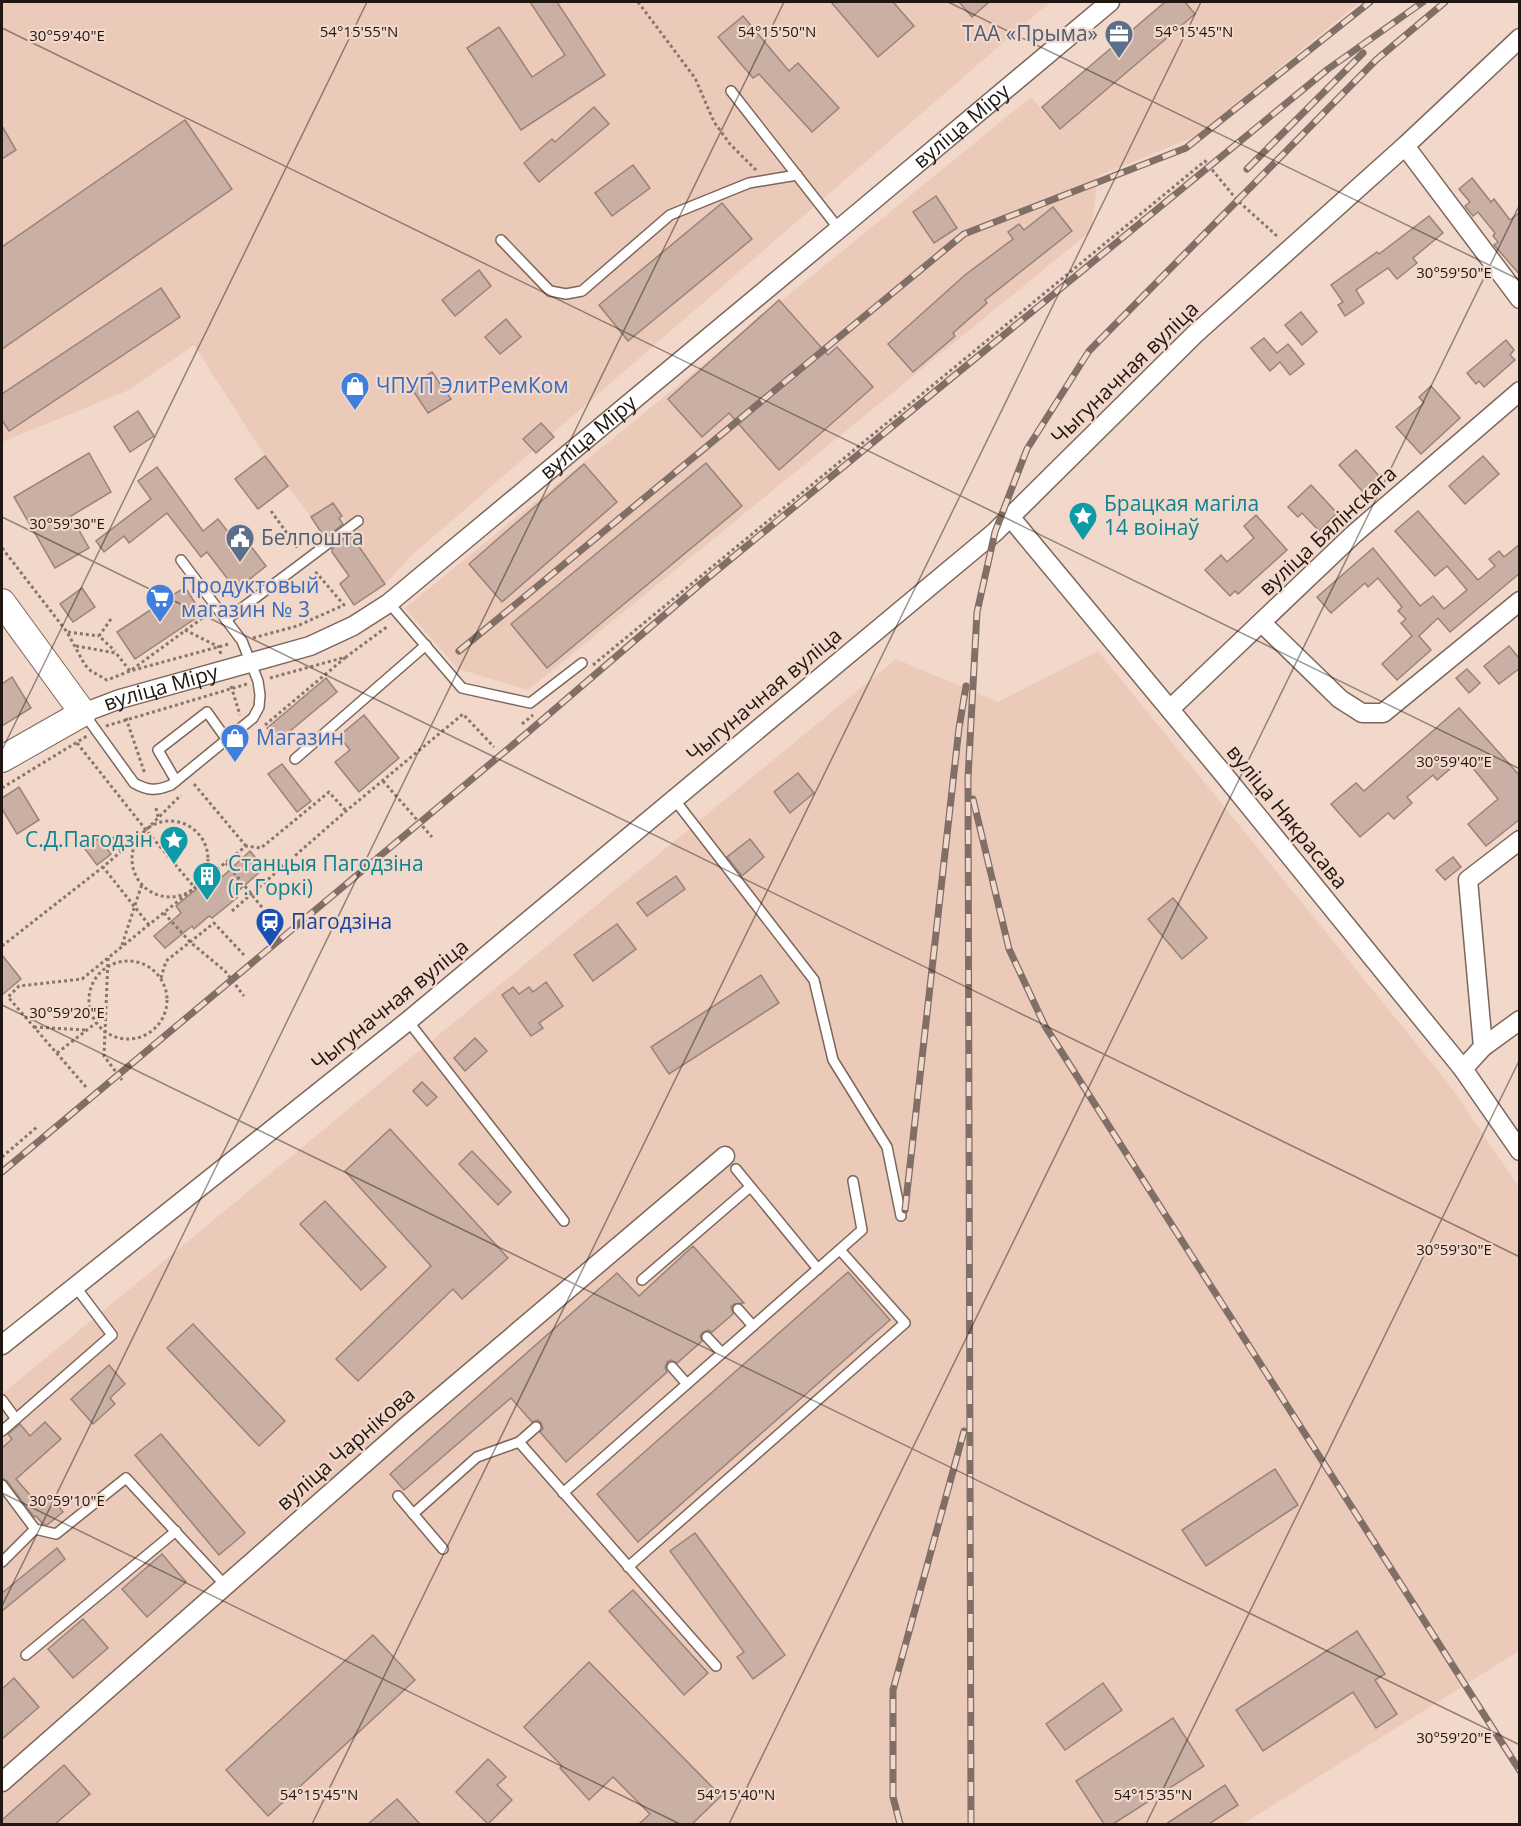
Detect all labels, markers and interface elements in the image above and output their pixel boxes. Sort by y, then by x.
office icon: ТАА «Прыма» [1103,18,1135,60]
place label: ТАА «Прыма» [962,19,1098,47]
text: 54°15'55"N [320,21,398,41]
text: 54°15'50"N [738,21,816,41]
text: 54°15'45"N [1155,21,1233,41]
text: 30°59'40"E [29,25,105,45]
street label: вуліца Міру [907,77,1015,174]
text: 30°59'50"E [1416,262,1492,282]
street label: Чыгуначная вуліца [1045,295,1204,450]
shop icon: ЧПУП ЭлитРемКом [339,370,371,412]
place label: ЧПУП ЭлитРемКом [376,371,569,399]
street label: вуліца Міру [533,388,642,485]
street label: вуліца Бялінскага [1252,459,1402,601]
place label: Брацкая магіла 14 воінаў [1104,489,1259,541]
place icon: Брацкая магіла 14 воінаў [1067,500,1099,542]
text: 30°59'30"E [29,513,105,533]
public building icon: Белпошта [224,522,256,564]
place label: Белпошта [261,523,364,551]
place label: Продуктовый магазин № 3 [181,571,319,623]
supermarket icon: Продуктовый магазин № 3 [144,582,176,624]
street label: Чыгуначная вуліца [680,621,847,768]
street label: вуліца Міру [99,657,222,717]
shop icon: Магазин [219,722,251,764]
place label: Магазин [256,723,344,751]
street label: вуліца Някрасава [1221,738,1355,894]
text: 30°59'40"E [1416,751,1492,771]
place icon: С.Д.Пагодзін [158,824,190,866]
place label: С.Д.Пагодзін [25,825,153,853]
place label: Станцыя Пагодзіна (г. Горкі) [228,849,424,901]
building icon: Станцыя Пагодзіна (г. Горкі) [191,860,223,902]
station icon: Пагодзіна [254,906,286,948]
place label: Пагодзіна [291,907,392,935]
street label: Чыгуначная вуліца [305,932,474,1076]
text: 30°59'20"E [29,1002,105,1022]
text: 30°59'30"E [1416,1239,1492,1259]
street label: вуліца Чарнікова [270,1380,421,1516]
text: 30°59'10"E [29,1490,105,1510]
text: 30°59'20"E [1416,1727,1492,1747]
text: 54°15'45"N [280,1784,358,1804]
text: 54°15'40"N [697,1784,775,1804]
text: 54°15'35"N [1114,1784,1192,1804]

